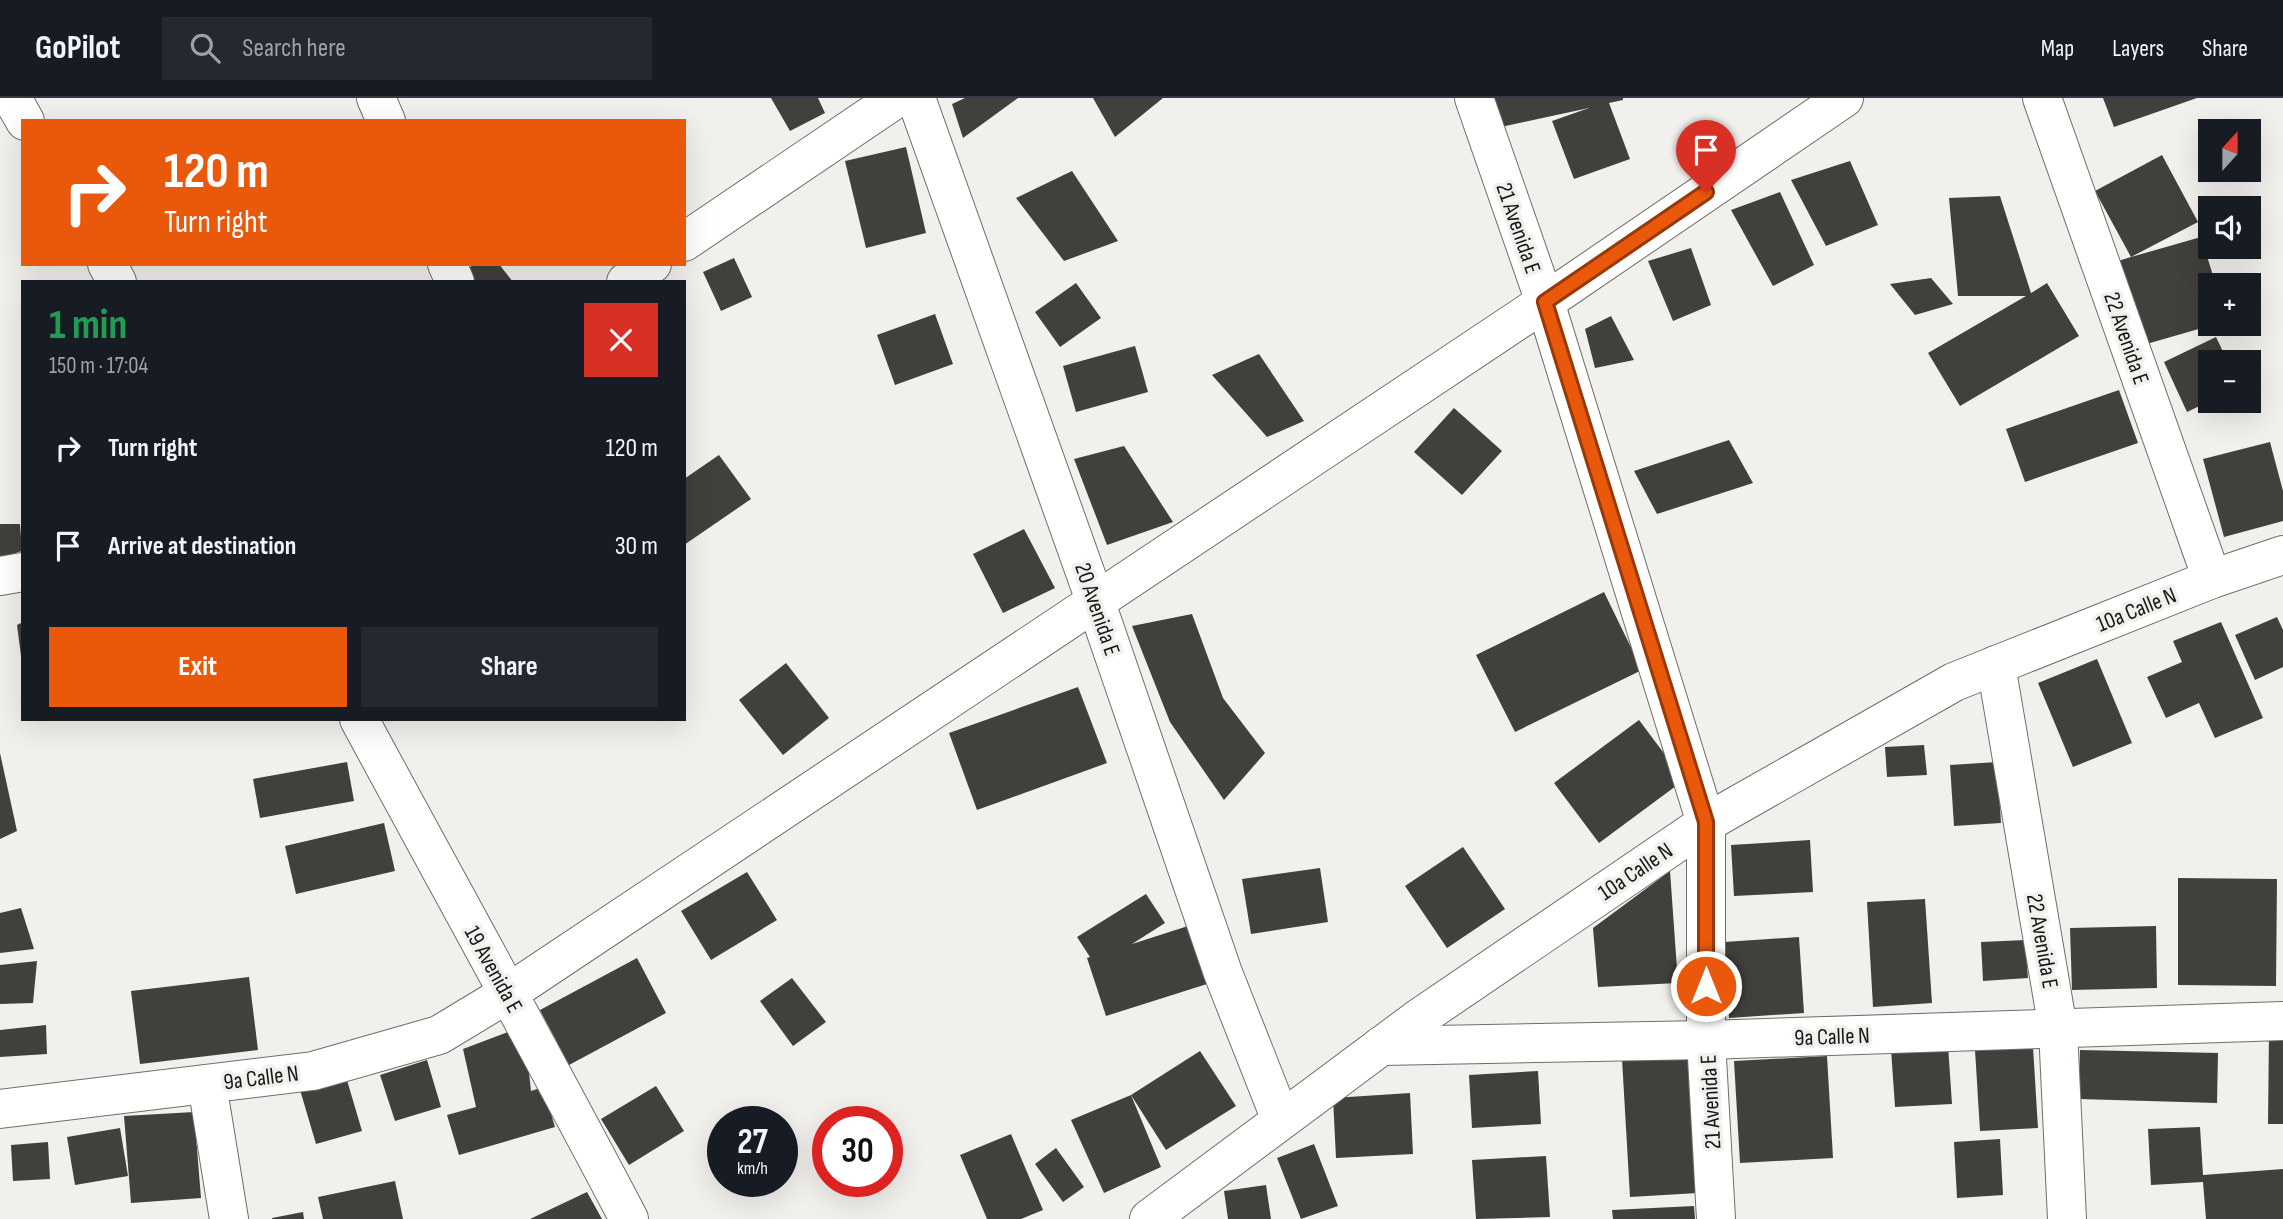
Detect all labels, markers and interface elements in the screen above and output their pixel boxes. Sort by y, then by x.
search box [162,17,652,80]
text: GoPilot [35,28,120,68]
icon: search [186,29,224,67]
text: Search here [242,33,346,64]
text: Map [2041,34,2074,63]
text: Layers [2112,34,2164,63]
text: Share [2202,34,2248,63]
north arrow [2198,119,2261,182]
map controls [2198,119,2261,413]
pin [1676,120,1736,192]
icon: arrive [1687,131,1725,169]
text: 120 m [164,143,269,202]
icon: right [49,147,140,238]
street label: 21 Avenida E [1489,179,1547,278]
button: sound [2198,196,2261,259]
text: Turn right [164,203,268,242]
button: + [2198,273,2261,336]
street label: 22 Avenida E [2097,288,2155,388]
text: 1 min [49,300,127,351]
button: close [584,303,658,377]
button: − [2198,350,2261,413]
text: 150 m · 17:04 [49,352,148,380]
icon: right [49,429,87,467]
text: Turn right [108,433,197,464]
text: 120 m [605,433,658,464]
icon: arrive [49,527,87,565]
text: Arrive at destination [108,531,296,562]
text: 30 m [615,531,658,562]
street label: 20 Avenida E [1068,559,1126,660]
street label: 10a Calle N [2092,581,2180,639]
button: Exit [49,627,347,707]
button: Share [361,627,658,707]
street label: 10a Calle N [1593,837,1678,907]
street label: 22 Avenida E [2020,892,2064,991]
street label: 19 Avenida E [458,921,528,1018]
position arrow [1669,949,1743,1023]
street label: 9a Calle N [1794,1022,1870,1052]
street label: 21 Avenida E [1695,1054,1727,1150]
street label: 9a Calle N [222,1059,300,1096]
speed limit sign: 30 [812,1106,903,1197]
text: 27 [737,1121,768,1164]
text: km/h [737,1158,768,1179]

